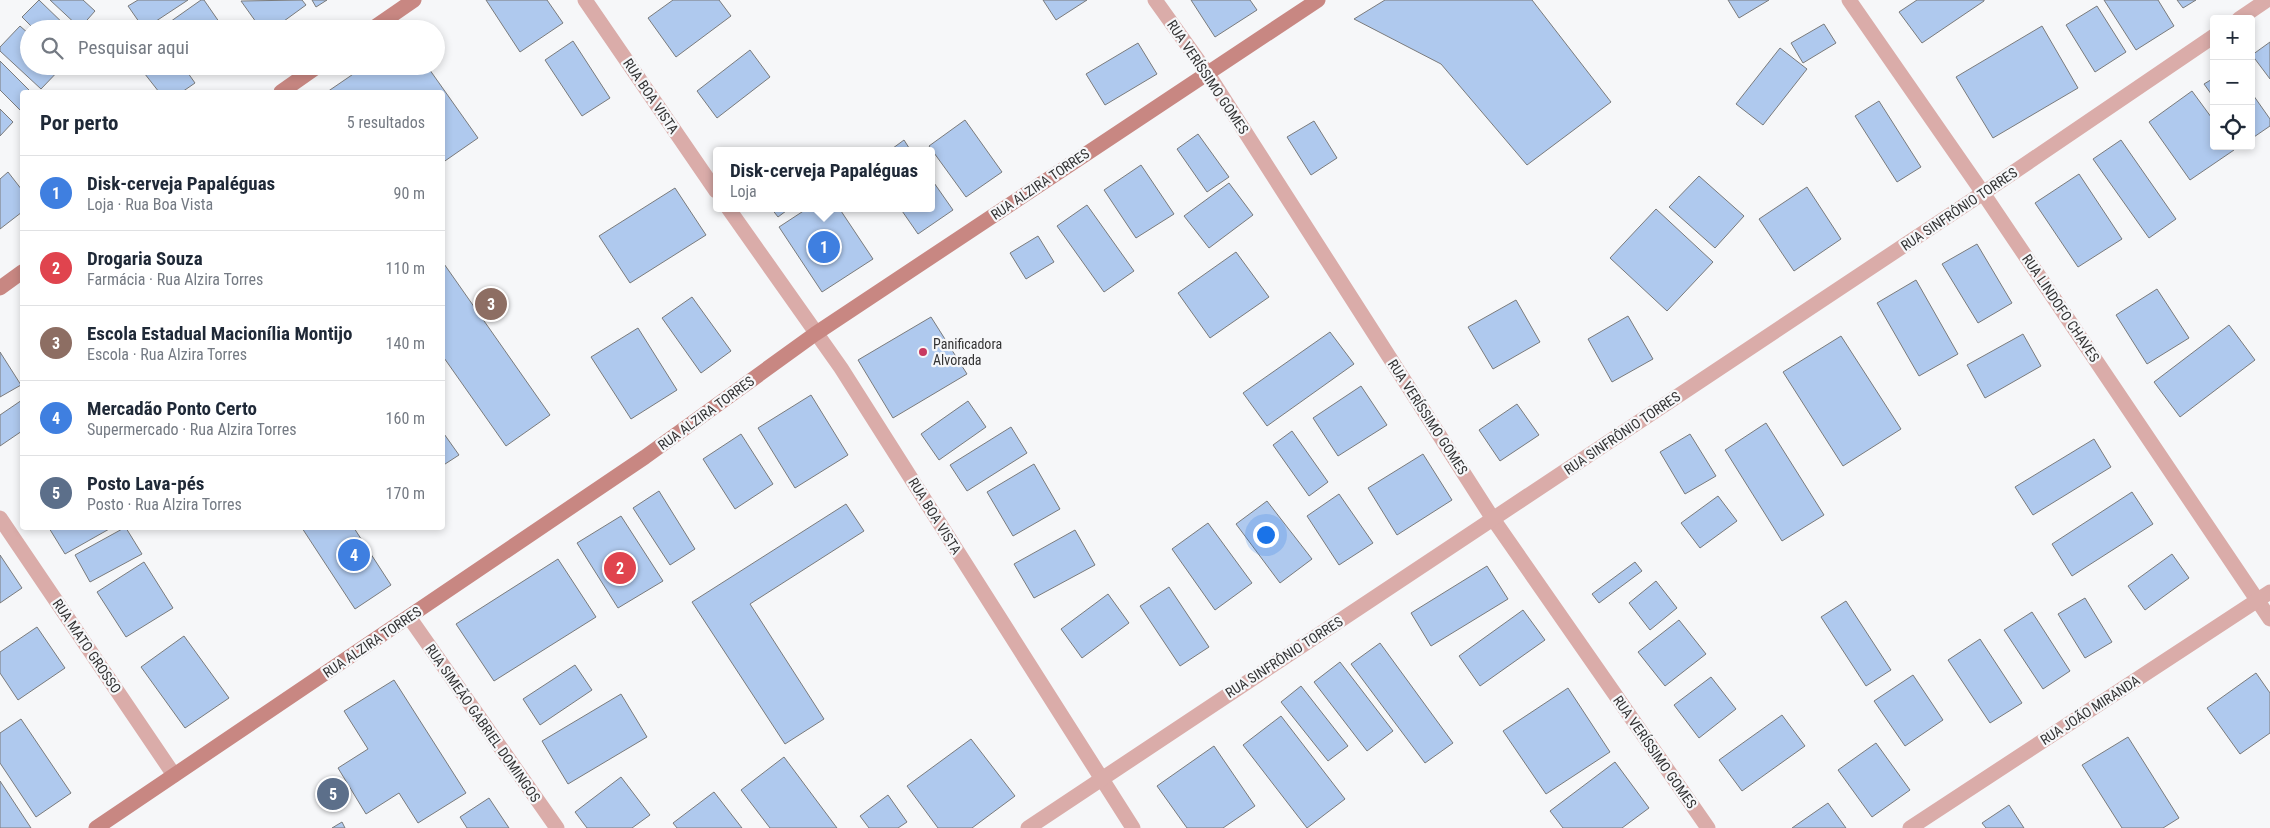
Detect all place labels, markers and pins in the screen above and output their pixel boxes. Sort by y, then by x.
pin: 1 [808,228,840,266]
pin: 3 [475,285,507,323]
place label: Panificadora Alvorada [933,336,1002,368]
marker: Panificadora Alvorada [917,346,929,358]
pin: 4 [338,536,370,574]
pin: 2 [604,549,636,587]
pin: 5 [317,775,349,813]

